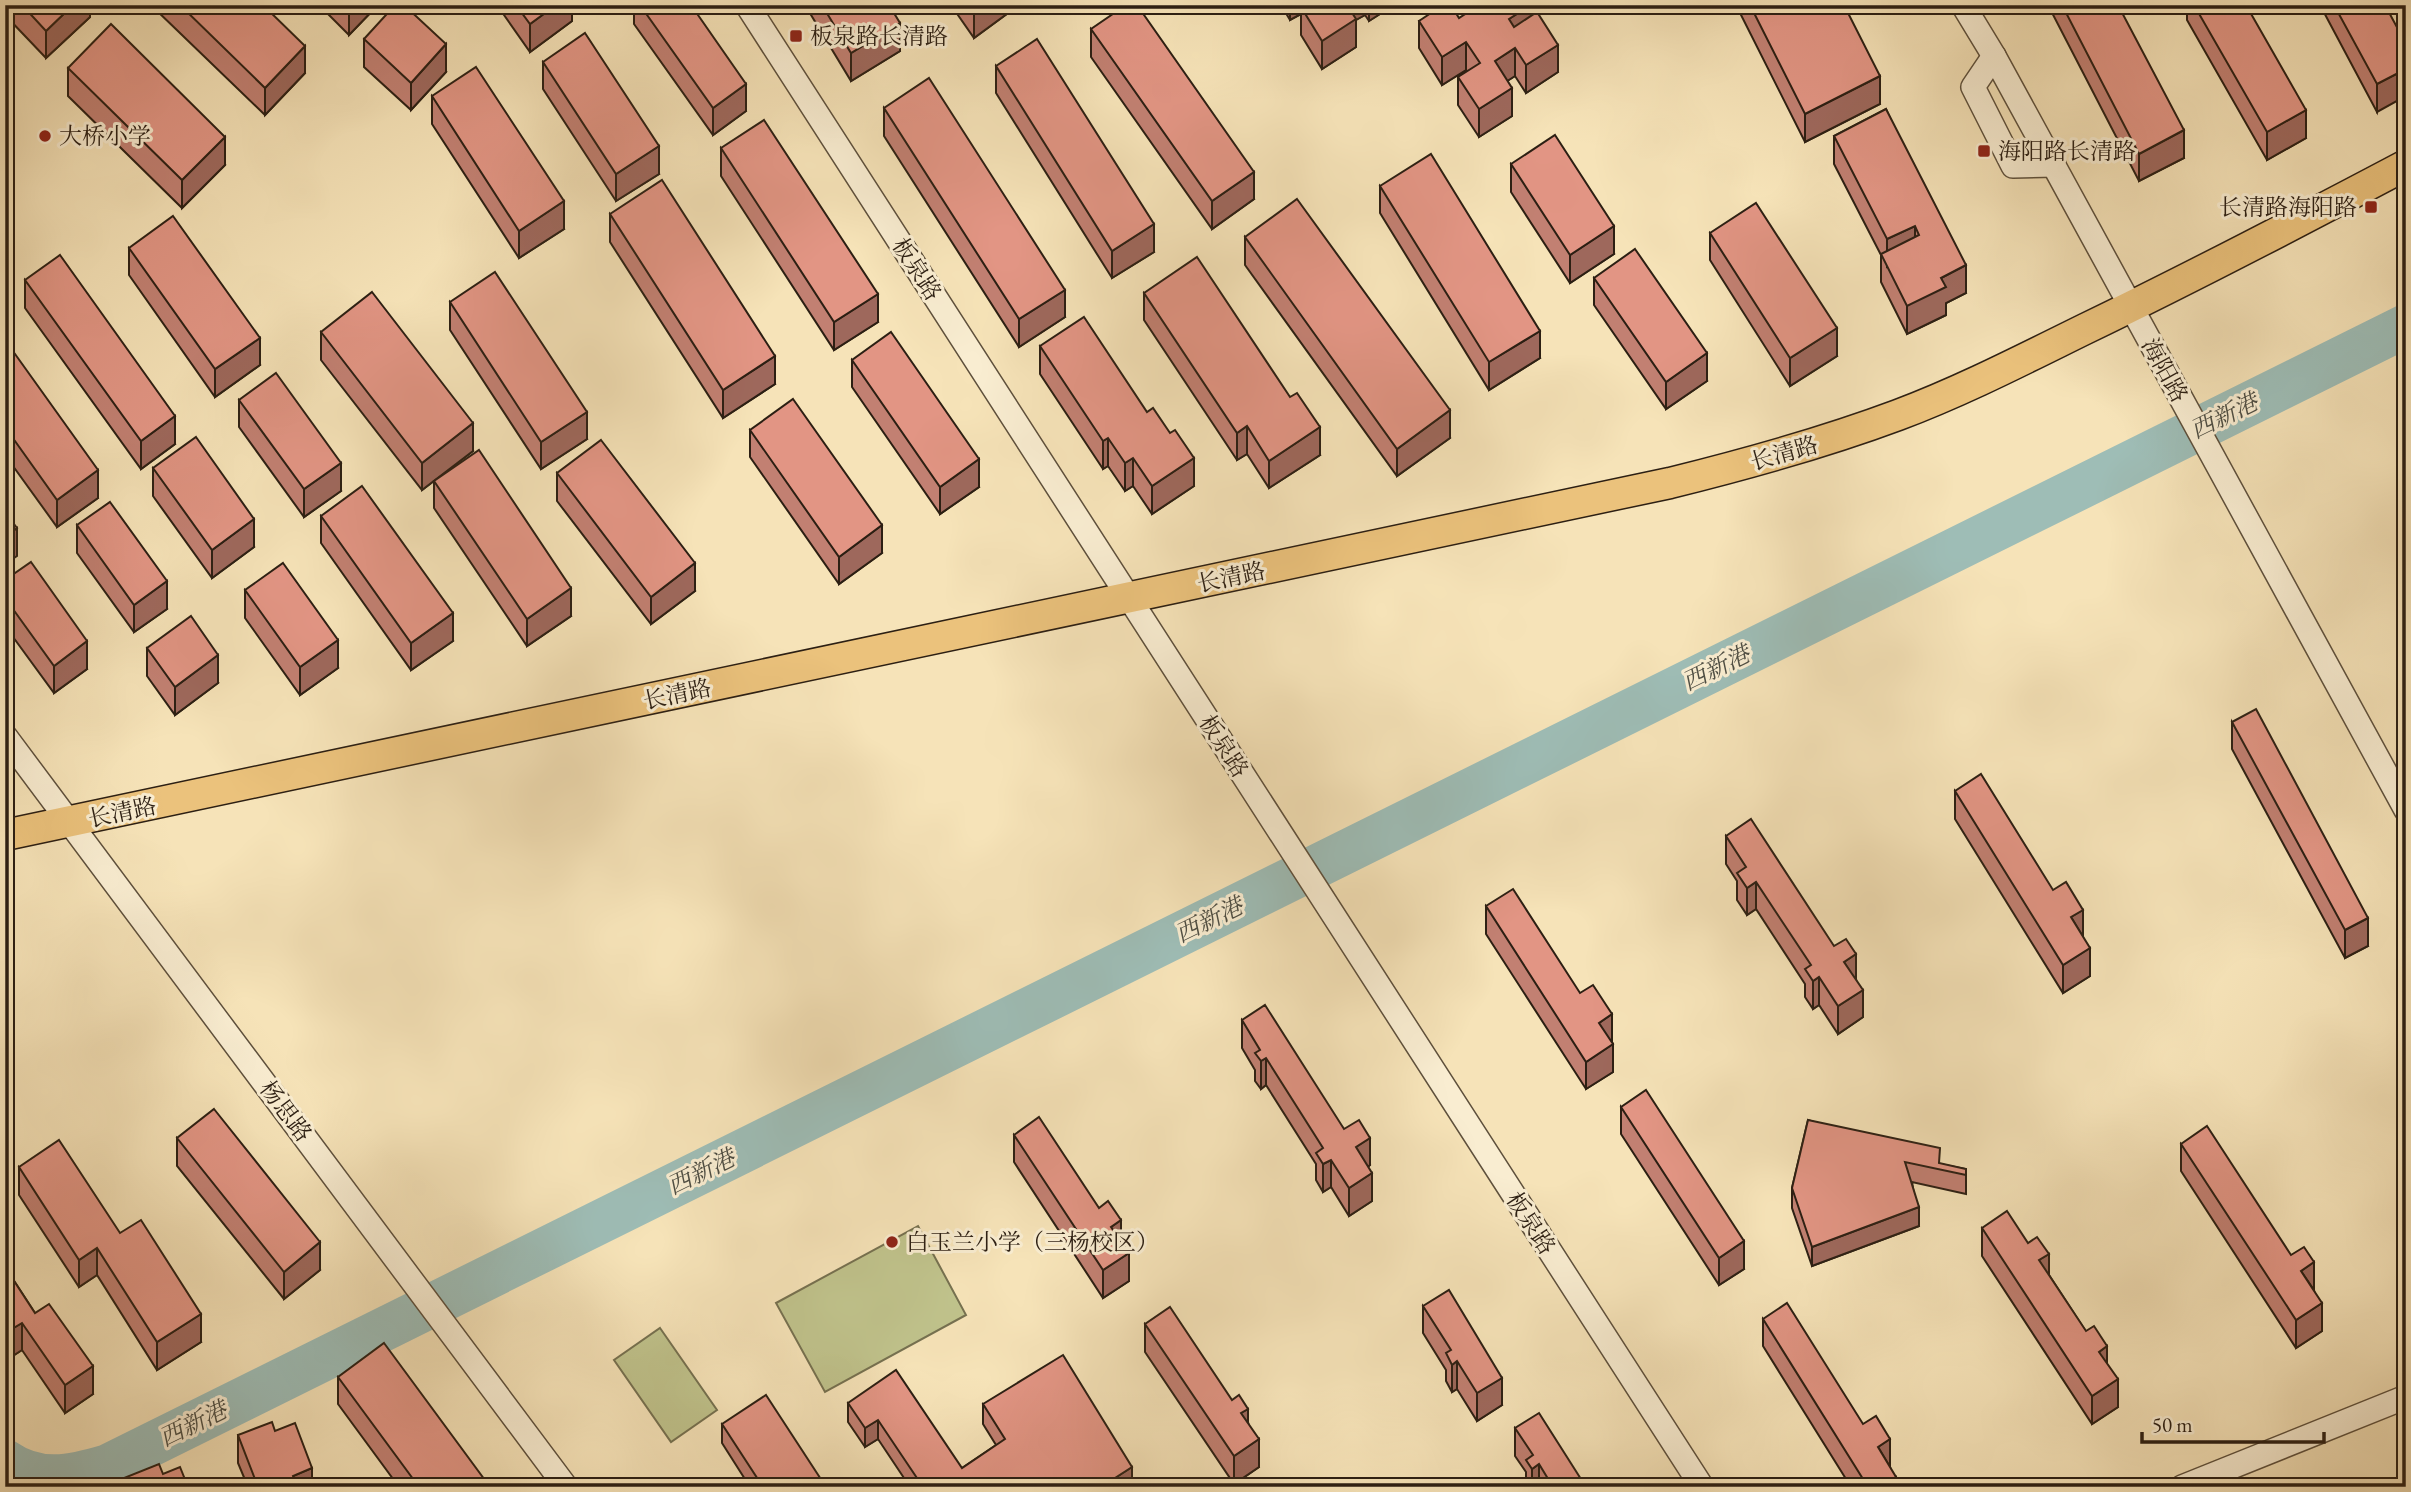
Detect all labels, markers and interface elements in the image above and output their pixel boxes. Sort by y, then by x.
place label: 板泉路长清路 [810,21,948,51]
marker: 板泉路长清路 [788,28,804,44]
place label: 大桥小学 [59,121,151,151]
marker: 大桥小学 [37,128,53,144]
place label: 海阳路长清路 [1998,136,2136,166]
marker: 海阳路长清路 [1976,143,1992,159]
place label: 长清路海阳路 [2219,192,2357,222]
marker: 长清路海阳路 [2363,199,2379,215]
street label: 板泉路 [886,232,948,306]
street label: 海阳路 [2135,333,2195,407]
water label: 西新港 [2185,385,2266,445]
street label: 长清路 [1747,429,1821,477]
street label: 长清路 [1194,555,1268,599]
water label: 西新港 [1677,637,1758,697]
street label: 长清路 [640,672,714,716]
street label: 板泉路 [1193,709,1255,783]
street label: 长清路 [85,790,159,834]
water label: 西新港 [1170,889,1251,949]
street label: 杨思路 [253,1074,319,1148]
water label: 西新港 [662,1141,743,1201]
street label: 板泉路 [1500,1186,1562,1260]
place label: 白玉兰小学（三杨校区） [906,1227,1159,1257]
marker: 白玉兰小学（三杨校区） [884,1234,900,1250]
water label: 西新港 [154,1393,235,1453]
scale bar [2142,1401,2324,1445]
text: 50 m [2152,1411,2193,1438]

